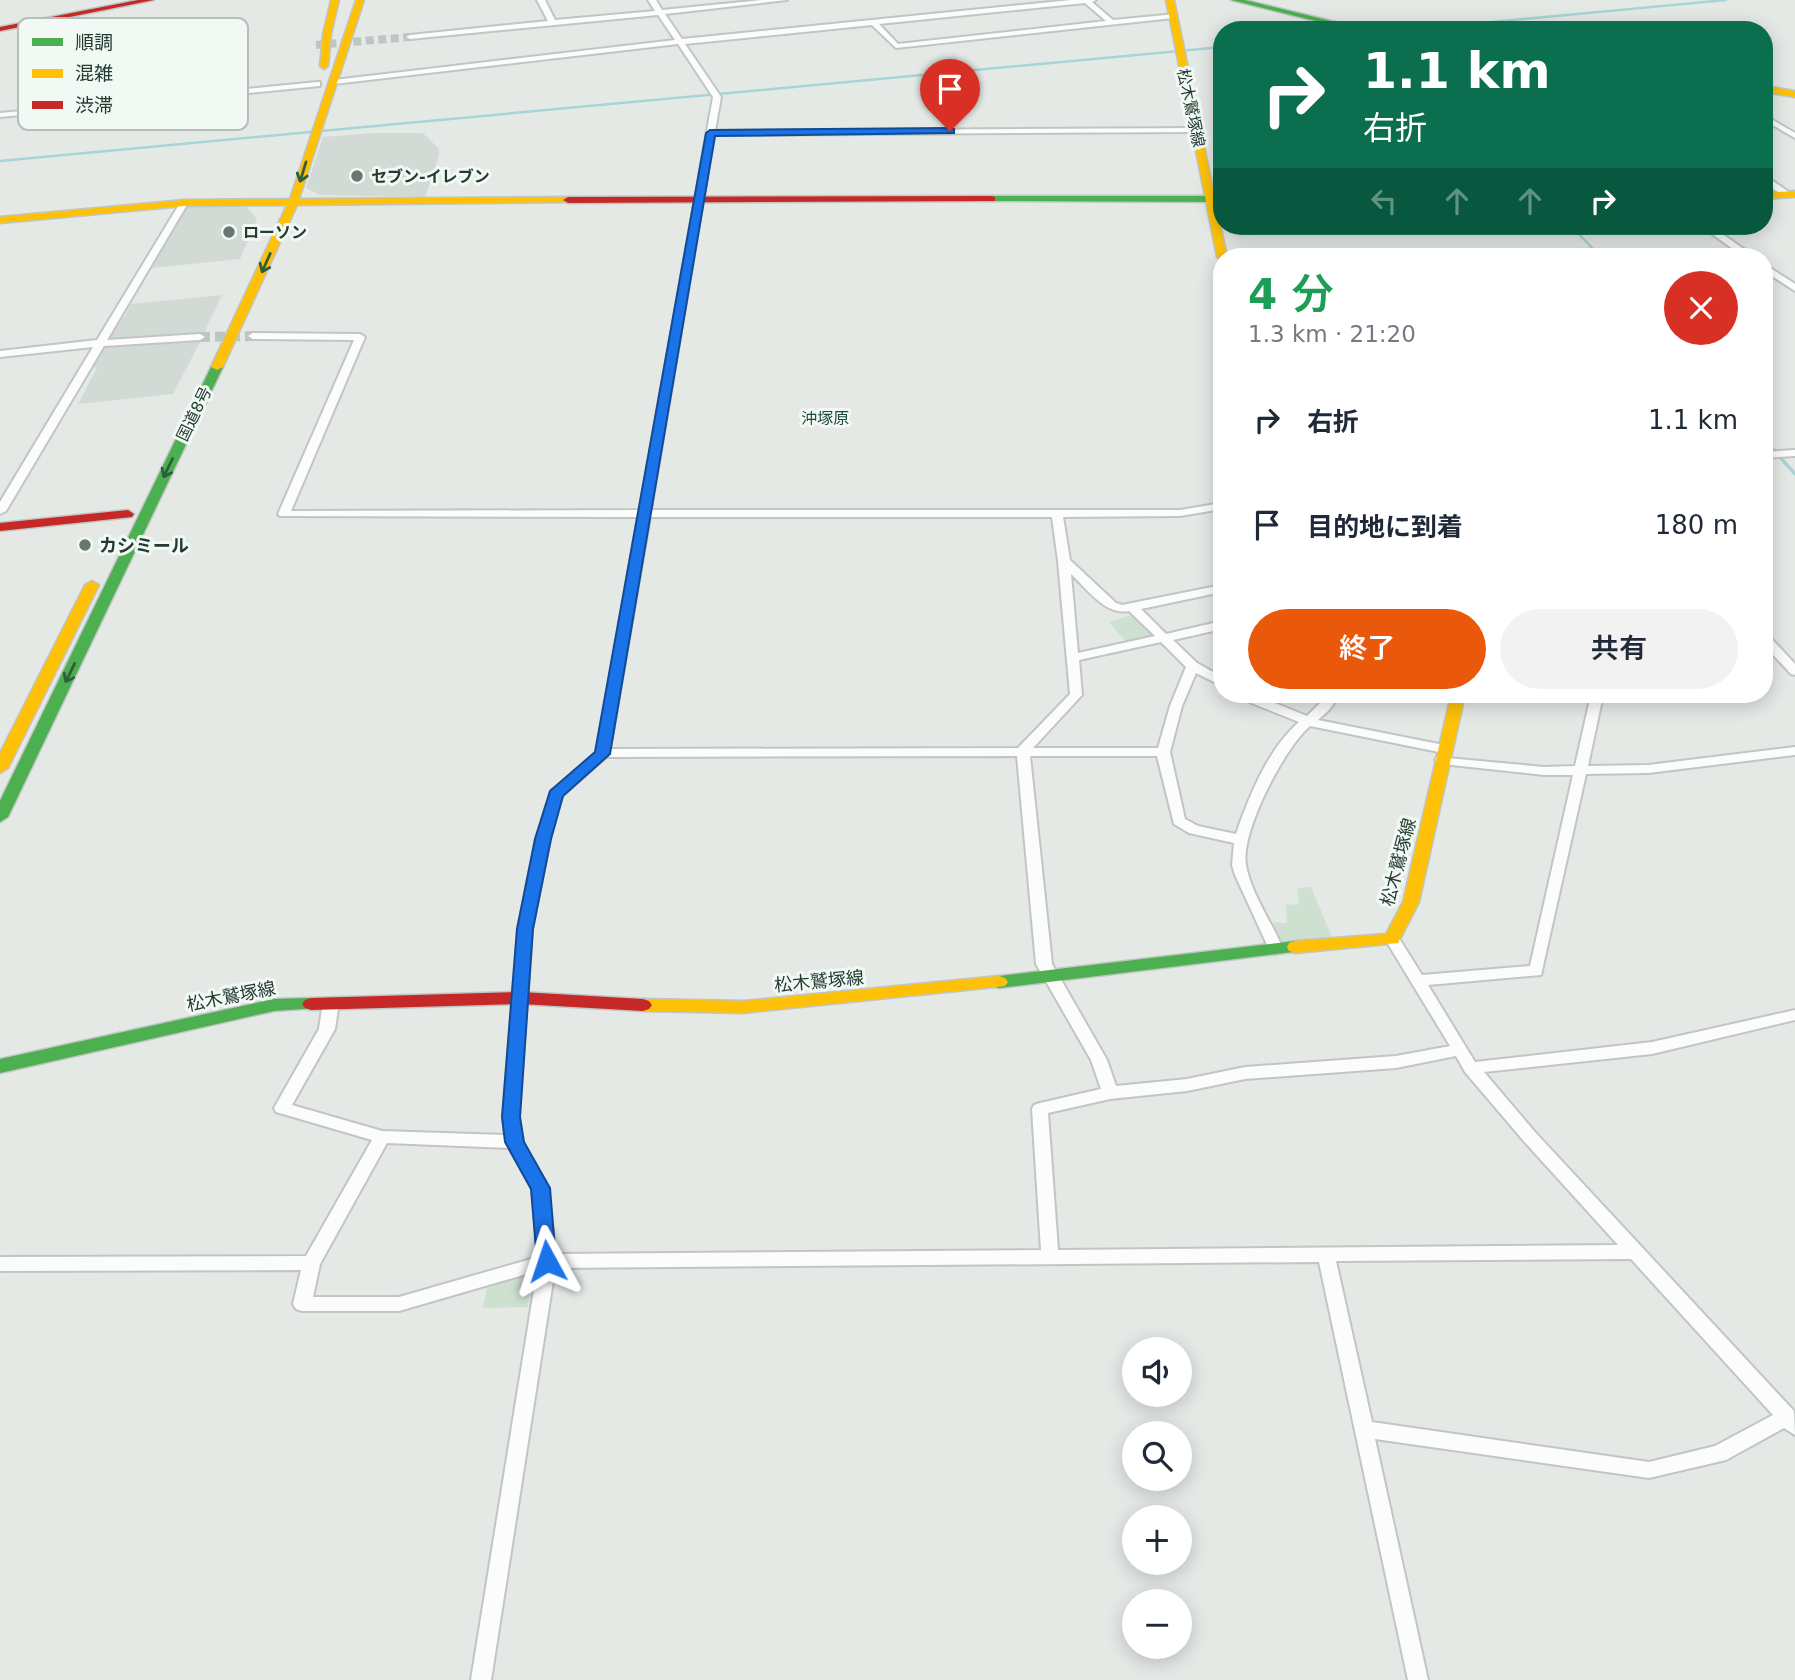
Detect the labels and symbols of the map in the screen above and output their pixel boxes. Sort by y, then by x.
legend [18,18,248,130]
text: 順調 [75,31,113,53]
pin [920,59,980,131]
text: 混雑 [75,62,113,84]
street label: 松木鷲塚線 [1173,67,1209,149]
text: 渋滞 [75,94,113,116]
one-way arrow [295,160,308,182]
place label: セブン-イレブン [371,167,490,186]
marker: セブン-イレブン [349,168,365,184]
place label: ローソン [243,223,307,242]
marker: ローソン [221,224,237,240]
one-way arrow [259,252,272,273]
street label: 国道8号 [173,384,215,444]
district label: 沖塚原 [801,409,849,428]
one-way arrow [161,457,175,478]
place label: カシミール [99,535,189,556]
marker: カシミール [77,537,93,553]
one-way arrow [63,662,76,683]
street label: 松木鷲塚線 [1376,816,1420,908]
street label: 松木鷲塚線 [773,967,865,995]
street label: 松木鷲塚線 [185,977,277,1015]
position arrow [510,1224,584,1298]

